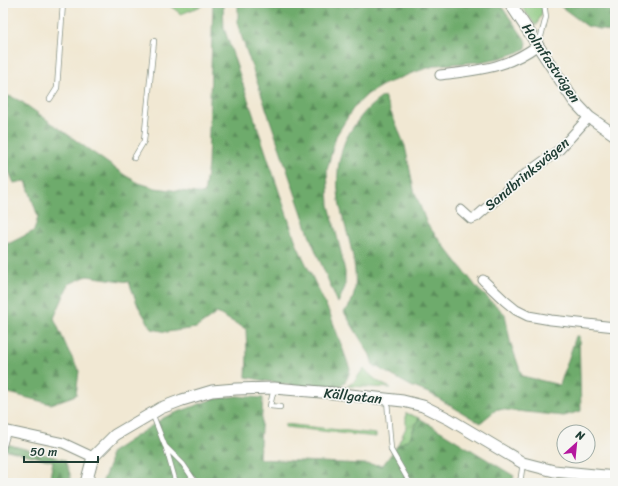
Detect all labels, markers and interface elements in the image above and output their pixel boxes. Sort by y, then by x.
street label: Holmfastvägen [515,18,587,109]
street label: Sandbrinksvägen [479,131,575,217]
street label: Källgatan [323,381,384,412]
north arrow [556,424,596,464]
text: N [572,425,588,446]
scale bar [24,438,98,464]
text: 50 m [30,441,57,463]

